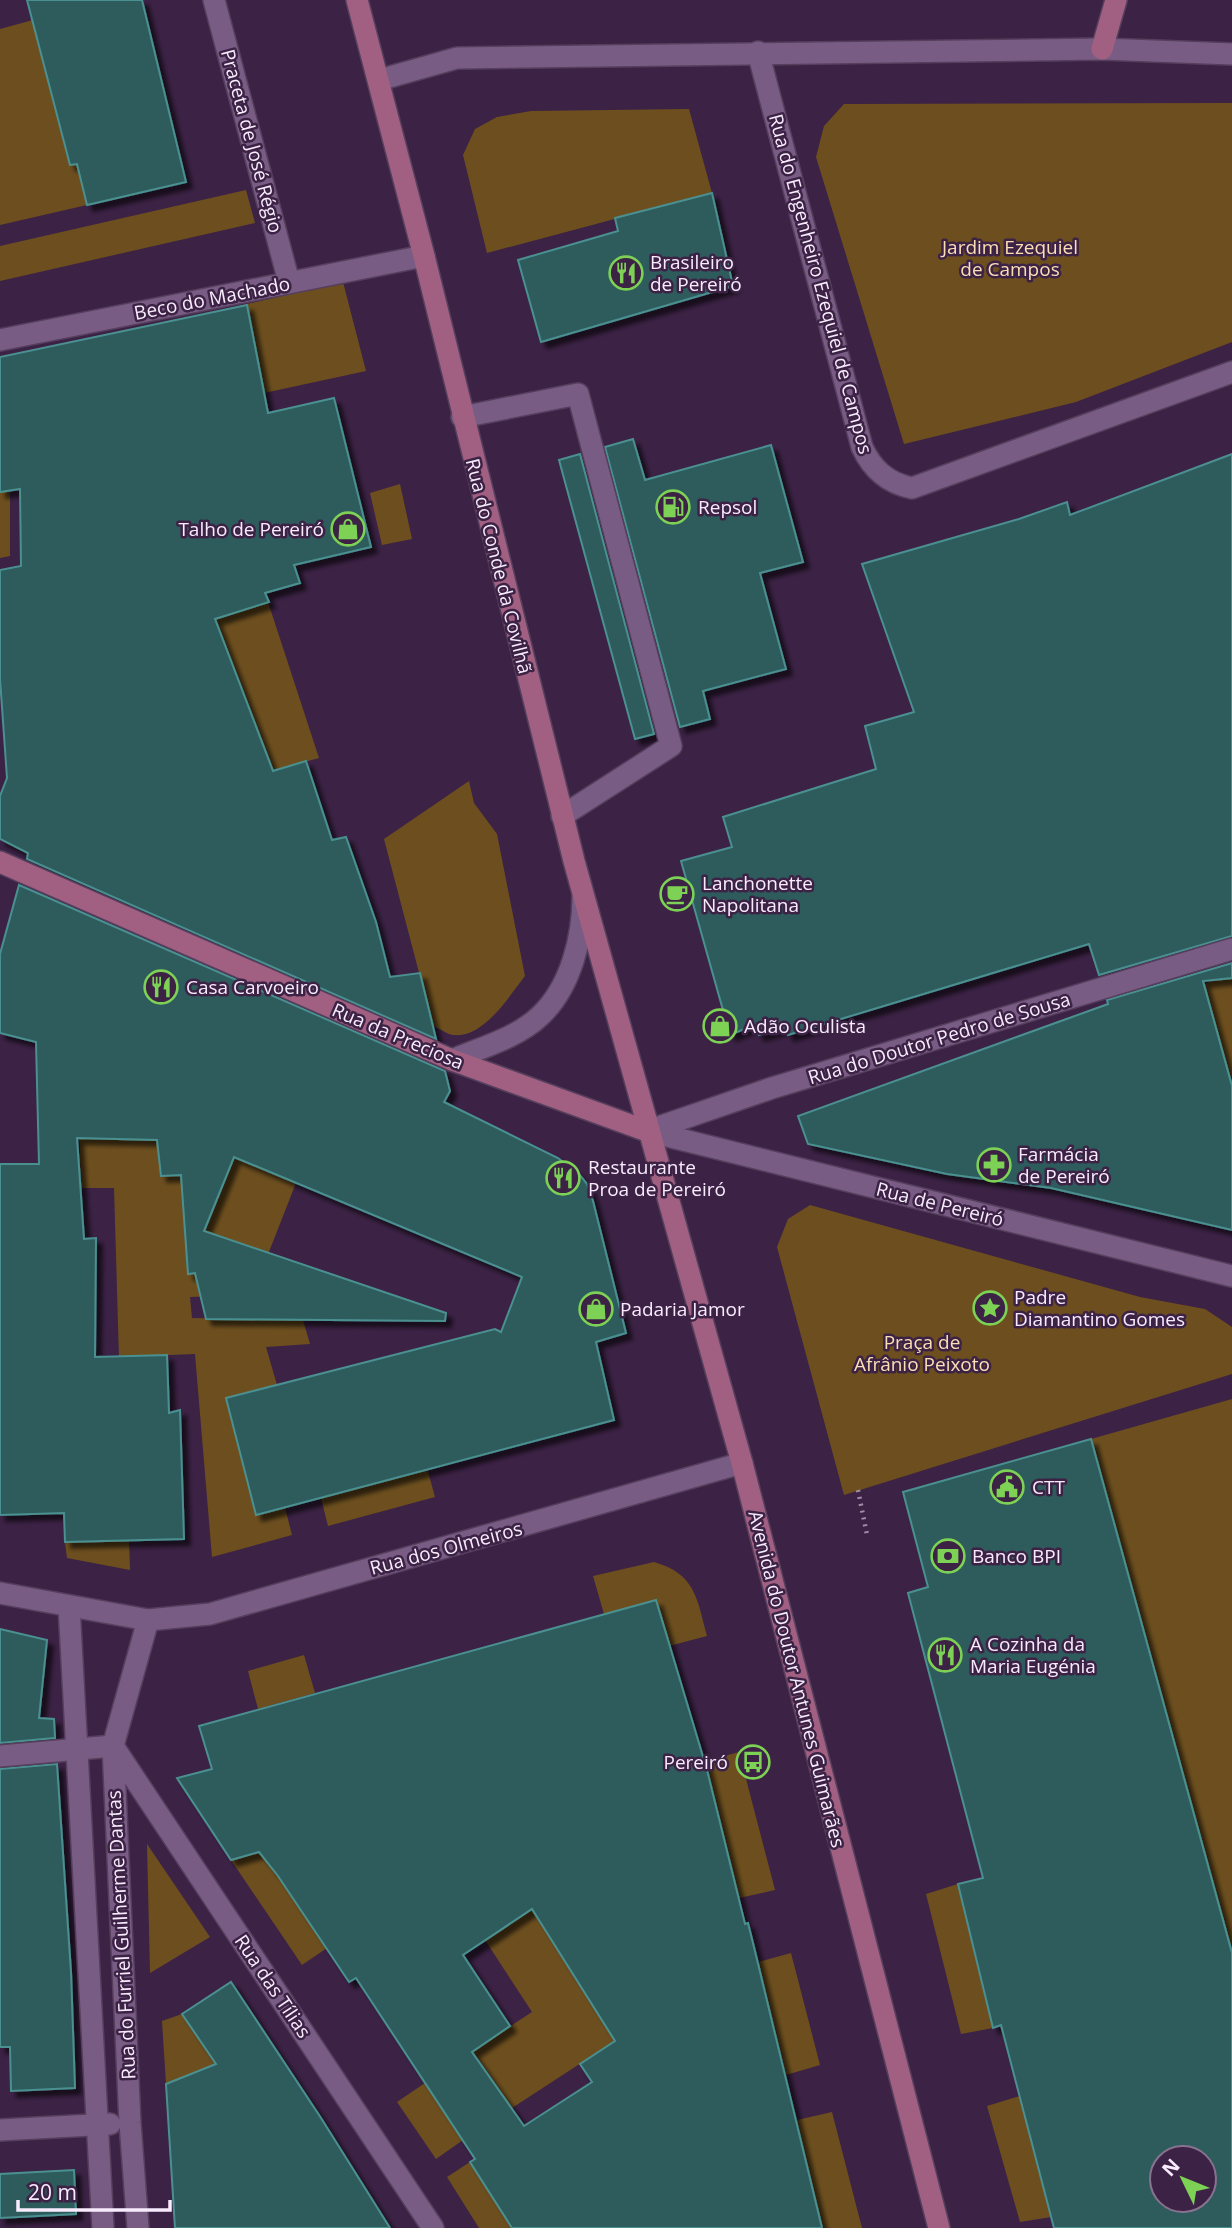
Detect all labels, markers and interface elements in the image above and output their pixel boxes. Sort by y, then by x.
street label: Praceta de José Régio [215,46,289,236]
street label: Rua do Engenheiro Ezequiel de Campos [763,111,879,457]
park label: Jardim Ezequiel de Campos [940,234,1078,282]
place label: Brasileiro de Pereiró [650,249,742,297]
restaurant icon: Brasileiro de Pereiró [607,254,645,292]
street label: Beco do Machado [132,270,292,326]
street label: Rua do Conde da Covilhã [460,456,538,676]
fuel station icon: Repsol [654,488,692,526]
place label: Repsol [698,494,757,520]
shop icon: Talho de Pereiró [329,510,367,548]
place label: Talho de Pereiró [178,516,324,542]
place label: Lanchonette Napolitana [702,870,813,918]
cafe icon: Lanchonette Napolitana [658,875,696,913]
restaurant icon: Casa Carvoeiro [142,968,180,1006]
place label: Casa Carvoeiro [186,974,319,1000]
street label: Rua do Doutor Pedro de Sousa [805,986,1073,1090]
street label: Rua da Preciosa [328,997,468,1075]
shop icon: Adão Oculista [701,1007,739,1045]
place label: Adão Oculista [744,1013,866,1039]
place label: Farmácia de Pereiró [1018,1141,1110,1189]
pharmacy icon: Farmácia de Pereiró [975,1146,1013,1184]
place label: Restaurante Proa de Pereiró [588,1154,726,1202]
restaurant icon: Restaurante Proa de Pereiró [544,1159,582,1197]
street label: Rua de Pereiró [873,1176,1007,1232]
place label: Padre Diamantino Gomes [1014,1284,1185,1332]
place icon: Padre Diamantino Gomes [971,1289,1009,1327]
shop icon: Padaria Jamor [577,1290,615,1328]
place label: Padaria Jamor [620,1296,745,1322]
park label: Praça de Afrânio Peixoto [854,1329,990,1377]
public building icon: CTT [988,1468,1026,1506]
place label: CTT [1032,1474,1065,1500]
street label: Avenida do Doutor Antunes Guimarães [742,1508,852,1850]
street label: Rua dos Olmeiros [367,1515,525,1581]
bank icon: Banco BPI [929,1537,967,1575]
place label: Banco BPI [972,1543,1061,1569]
place label: A Cozinha da Maria Eugénia [970,1631,1096,1679]
restaurant icon: A Cozinha da Maria Eugénia [926,1636,964,1674]
bus stop icon: Pereiró [734,1743,772,1781]
place label: Pereiró [663,1749,728,1775]
street label: Rua do Furriel Guilherme Dantas [100,1790,142,2080]
street label: Rua das Tílias [229,1929,317,2043]
north arrow [1148,2144,1218,2214]
text: N [1156,2153,1185,2182]
scale bar [18,2168,170,2212]
text: 20 m [28,2178,77,2206]

